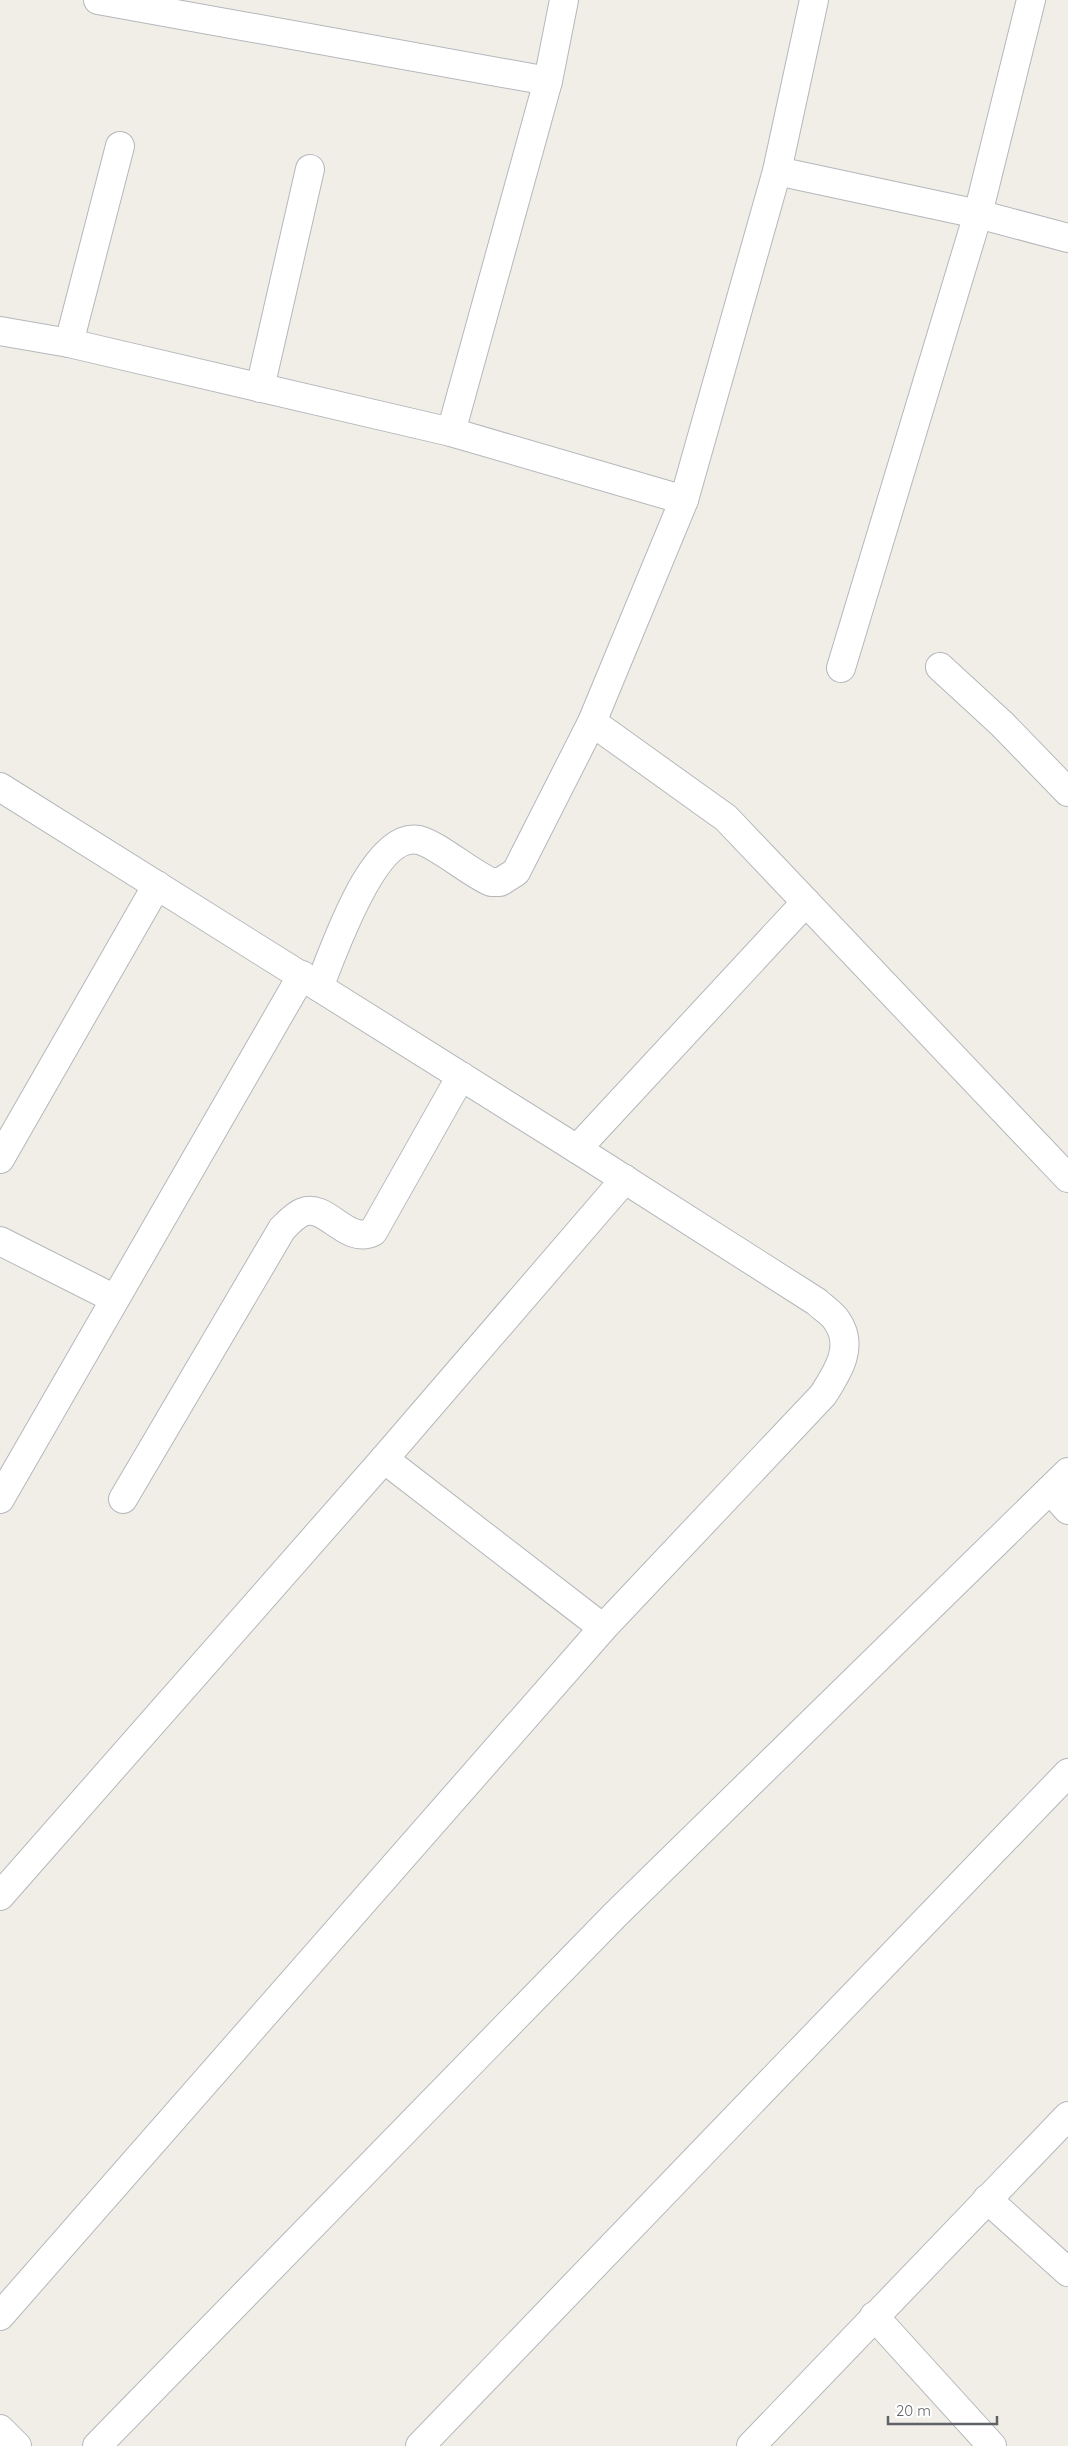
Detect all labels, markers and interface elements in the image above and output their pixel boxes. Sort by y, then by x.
scale bar [888,2394,997,2426]
text: 20 m [896,2401,931,2420]

